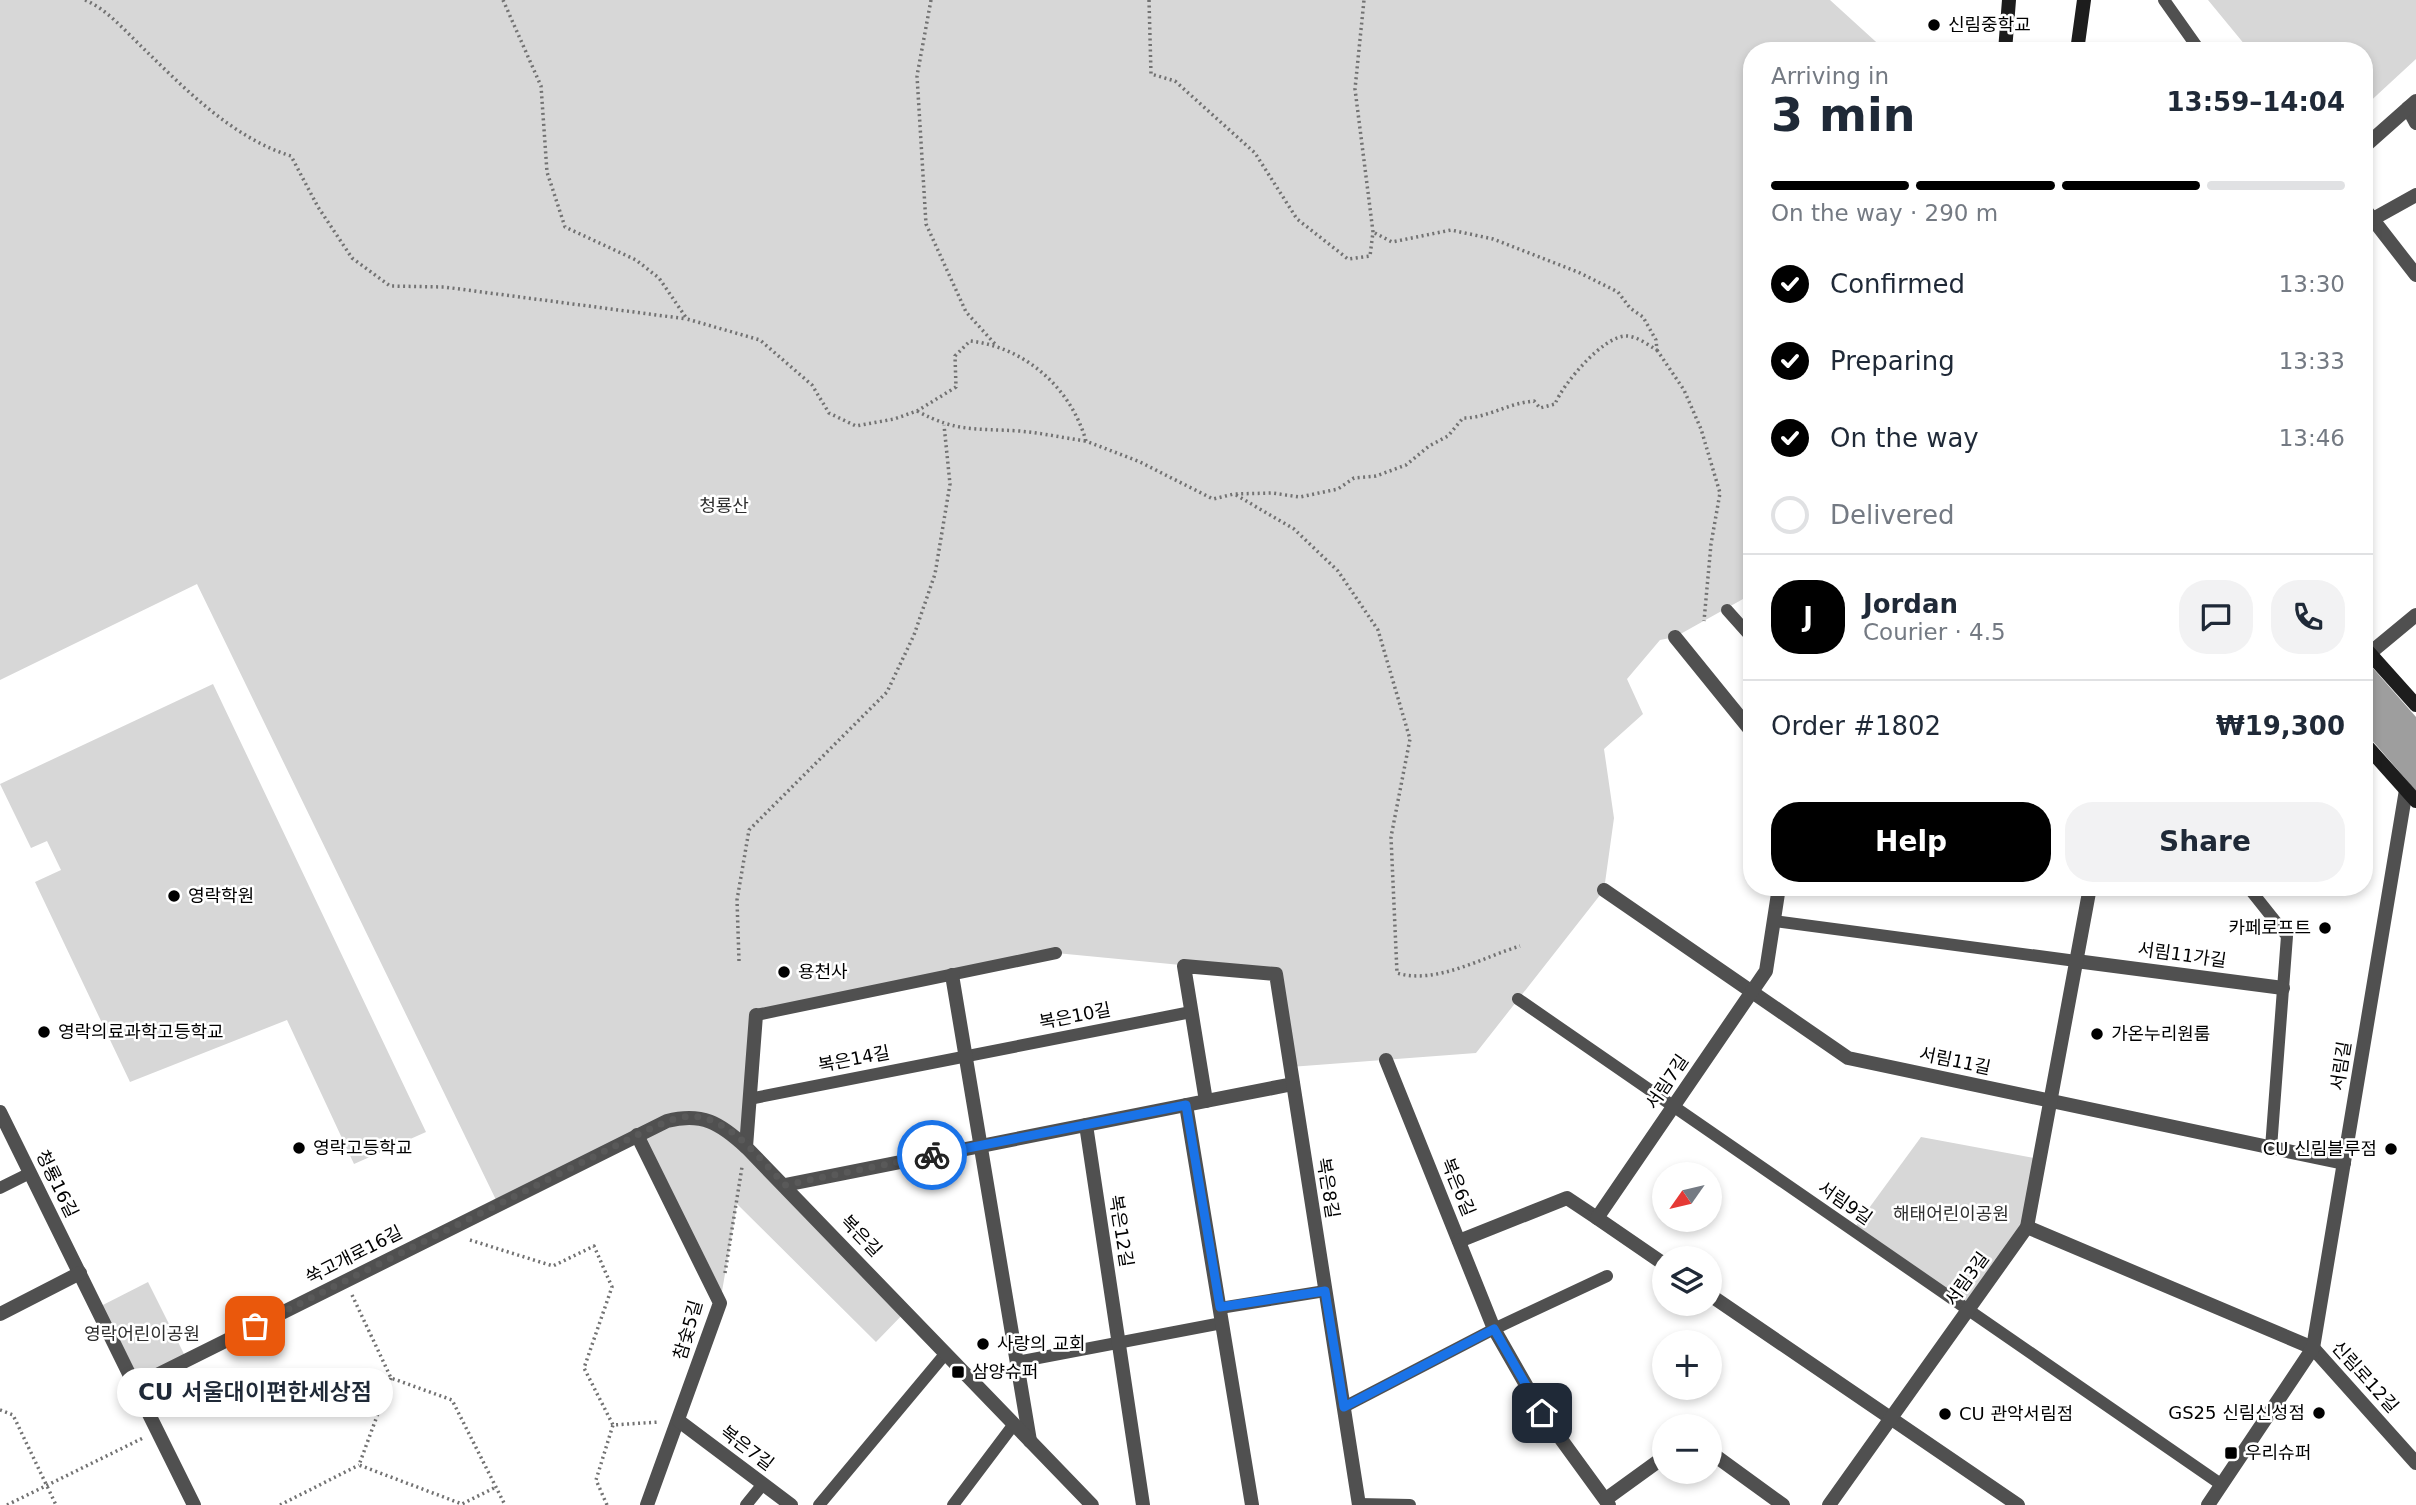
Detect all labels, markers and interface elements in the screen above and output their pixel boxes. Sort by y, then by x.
place label: 신림중학교 [1948,14,2031,35]
marker: 신림중학교 [1926,17,1942,33]
text: Arriving in [1771,63,1889,89]
text: 13:59–14:04 [2166,87,2345,117]
text: 3 min [1771,88,1915,142]
text: On the way · 290 m [1771,200,1998,226]
icon: check [1771,265,1809,303]
text: Confirmed [1830,269,1965,299]
text: 13:30 [2279,271,2345,297]
icon: check [1771,342,1809,380]
text: Preparing [1830,346,1955,376]
text: 13:33 [2279,348,2345,374]
icon: check [1771,419,1809,457]
text: On the way [1830,423,1979,453]
text: 13:46 [2279,425,2345,451]
park label: 청룡산 [699,495,749,516]
text: Delivered [1830,500,1954,530]
button: chat [2179,580,2253,654]
button: phone [2271,580,2345,654]
text: Jordan [1863,589,1958,619]
text: J [1803,602,1813,632]
text: Courier · 4.5 [1863,619,2006,645]
text: Order #1802 [1771,711,1941,741]
text: ₩19,300 [2216,711,2345,741]
button: Help [1771,802,2051,882]
button: Share [2065,802,2345,882]
place label: 영락학원 [188,885,254,906]
marker: 영락학원 [166,888,182,904]
place label: 카페로프트 [2228,917,2311,938]
marker: 카페로프트 [2317,920,2333,936]
street label: 서림11가길 [2136,938,2228,971]
place label: 용천사 [798,961,848,982]
marker: 용천사 [776,964,792,980]
street label: 복은10길 [1037,998,1113,1033]
place label: 영락의료과학고등학교 [58,1021,224,1042]
place label: 가온누리원룸 [2111,1023,2210,1044]
marker: 영락의료과학고등학교 [36,1024,52,1040]
marker: 가온누리원룸 [2089,1026,2105,1042]
street label: 서림길 [2326,1040,2355,1092]
street label: 복은14길 [816,1041,892,1076]
street label: 서림11길 [1917,1043,1993,1078]
street label: 서림7길 [1641,1051,1692,1113]
courier [897,1120,967,1190]
icon: bike [913,1136,951,1174]
place label: 영락고등학교 [313,1137,412,1158]
place label: CU 신림블루점 [2263,1138,2377,1159]
marker: 영락고등학교 [291,1140,307,1156]
marker: CU 신림블루점 [2383,1141,2399,1157]
street label: 청룡16길 [32,1147,83,1221]
street label: 복은6길 [1437,1155,1480,1219]
street label: 복은8길 [1313,1156,1344,1220]
north arrow [1652,1162,1722,1232]
map controls [1652,1162,1722,1484]
street label: 서림9길 [1814,1176,1876,1229]
street label: 복은12길 [1105,1193,1138,1268]
park label: 해태어린이공원 [1893,1203,2009,1224]
street label: 복은길 [837,1210,886,1261]
street label: 쑥고개로16길 [302,1221,406,1288]
button: layers [1652,1246,1722,1316]
street label: 서림3길 [1940,1248,1993,1310]
pin [225,1296,285,1356]
street label: 참숯5길 [669,1298,706,1362]
icon: bag [236,1307,274,1345]
park label: 영락어린이공원 [84,1323,200,1344]
button: + [1652,1330,1722,1400]
place label: 사랑의 교회 [997,1333,1086,1354]
marker: 사랑의 교회 [975,1336,991,1352]
street label: 신림로12길 [2328,1337,2403,1417]
place label: 삼양슈퍼 [972,1361,1038,1382]
marker: 삼양슈퍼 [950,1364,966,1380]
callout: CU 서울대이편한세상점 [117,1368,393,1417]
text: CU 서울대이편한세상점 [138,1379,372,1405]
pin [1512,1383,1572,1443]
icon: home [1523,1394,1561,1432]
place label: GS25 신림신성점 [2168,1402,2305,1423]
place label: CU 관악서림점 [1959,1403,2073,1424]
marker: GS25 신림신성점 [2311,1405,2327,1421]
marker: CU 관악서림점 [1937,1406,1953,1422]
button: − [1652,1414,1722,1484]
street label: 복은7길 [717,1421,778,1474]
place label: 우리슈퍼 [2245,1442,2311,1463]
marker: 우리슈퍼 [2223,1445,2239,1461]

